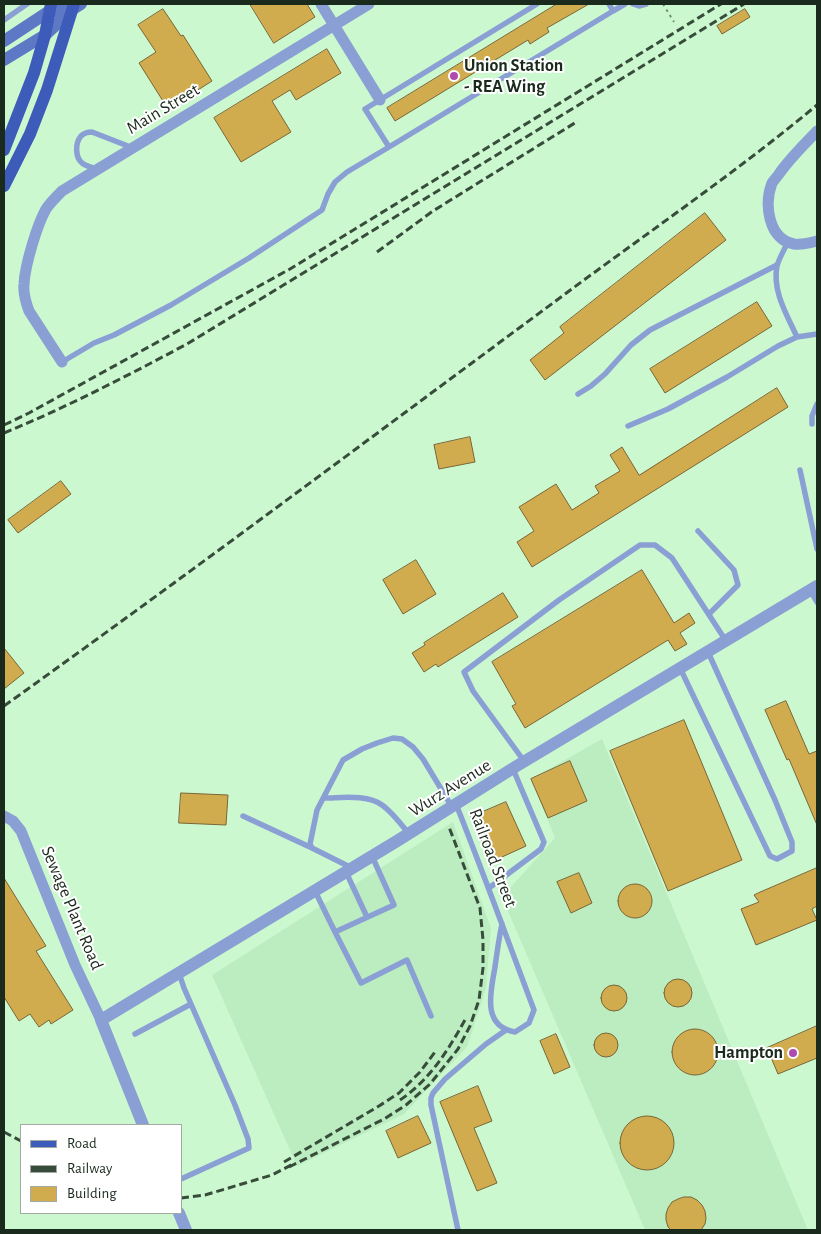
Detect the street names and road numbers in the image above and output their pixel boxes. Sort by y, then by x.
street label: Main Street [123,79,203,139]
street label: Wurz Avenue [405,754,495,822]
street label: Railroad Street [464,805,522,911]
street label: Sewage Plant Road [36,843,108,973]

